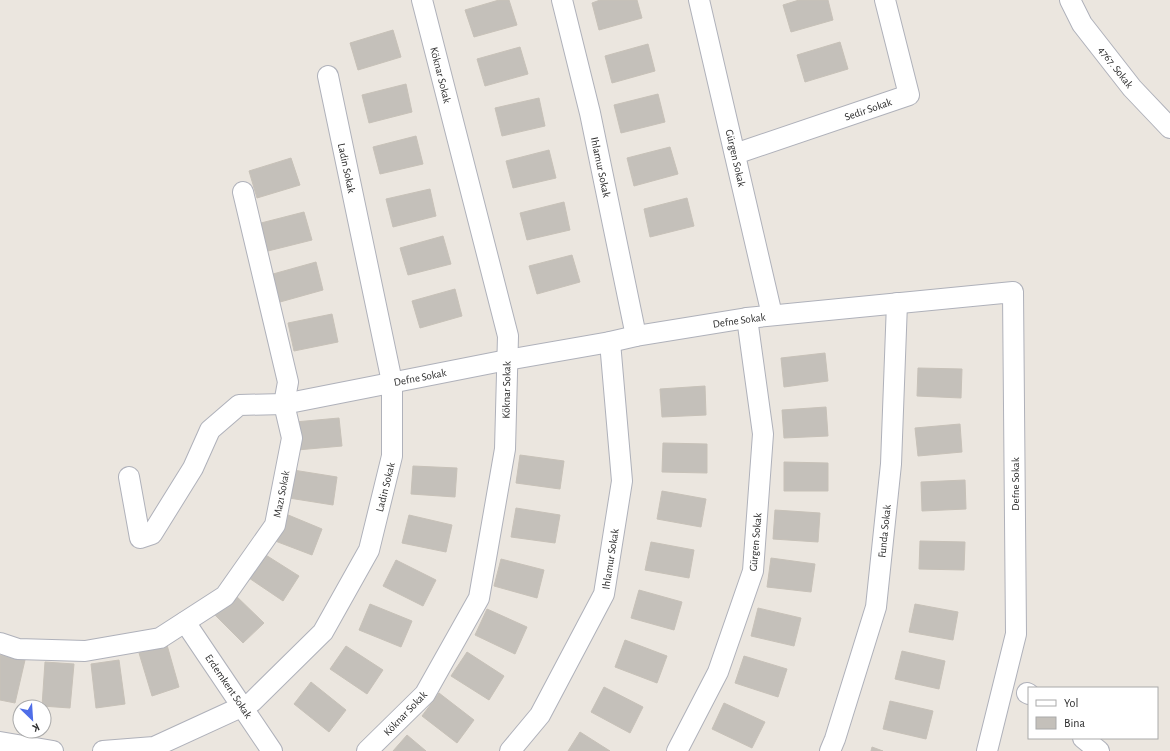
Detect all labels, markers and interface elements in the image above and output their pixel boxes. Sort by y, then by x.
street label: 4767. Sokak [1096,45,1135,90]
street label: Köknar Sokak [428,46,453,104]
street label: Sedir Sokak [843,96,893,123]
street label: Gürgen Sokak [724,128,747,188]
street label: Ihlamur Sokak [589,136,612,198]
street label: Ladin Sokak [336,142,357,194]
street label: Defne Sokak [712,311,766,330]
street label: Köknar Sokak [500,361,513,419]
street label: Defne Sokak [393,367,447,388]
street label: Defne Sokak [1010,457,1021,511]
street label: Ladin Sokak [374,461,397,513]
street label: Mazı Sokak [272,470,291,519]
street label: Funda Sokak [876,504,893,558]
street label: Gürgen Sokak [747,512,764,572]
street label: Ihlamur Sokak [600,528,621,590]
street label: Erdemkent Sokak [203,652,254,720]
legend [1028,687,1158,739]
street label: Köknar Sokak [381,689,429,738]
text: Yol [1064,697,1078,709]
north arrow [12,699,52,739]
text: Bina [1064,717,1086,729]
text: K [30,721,41,734]

